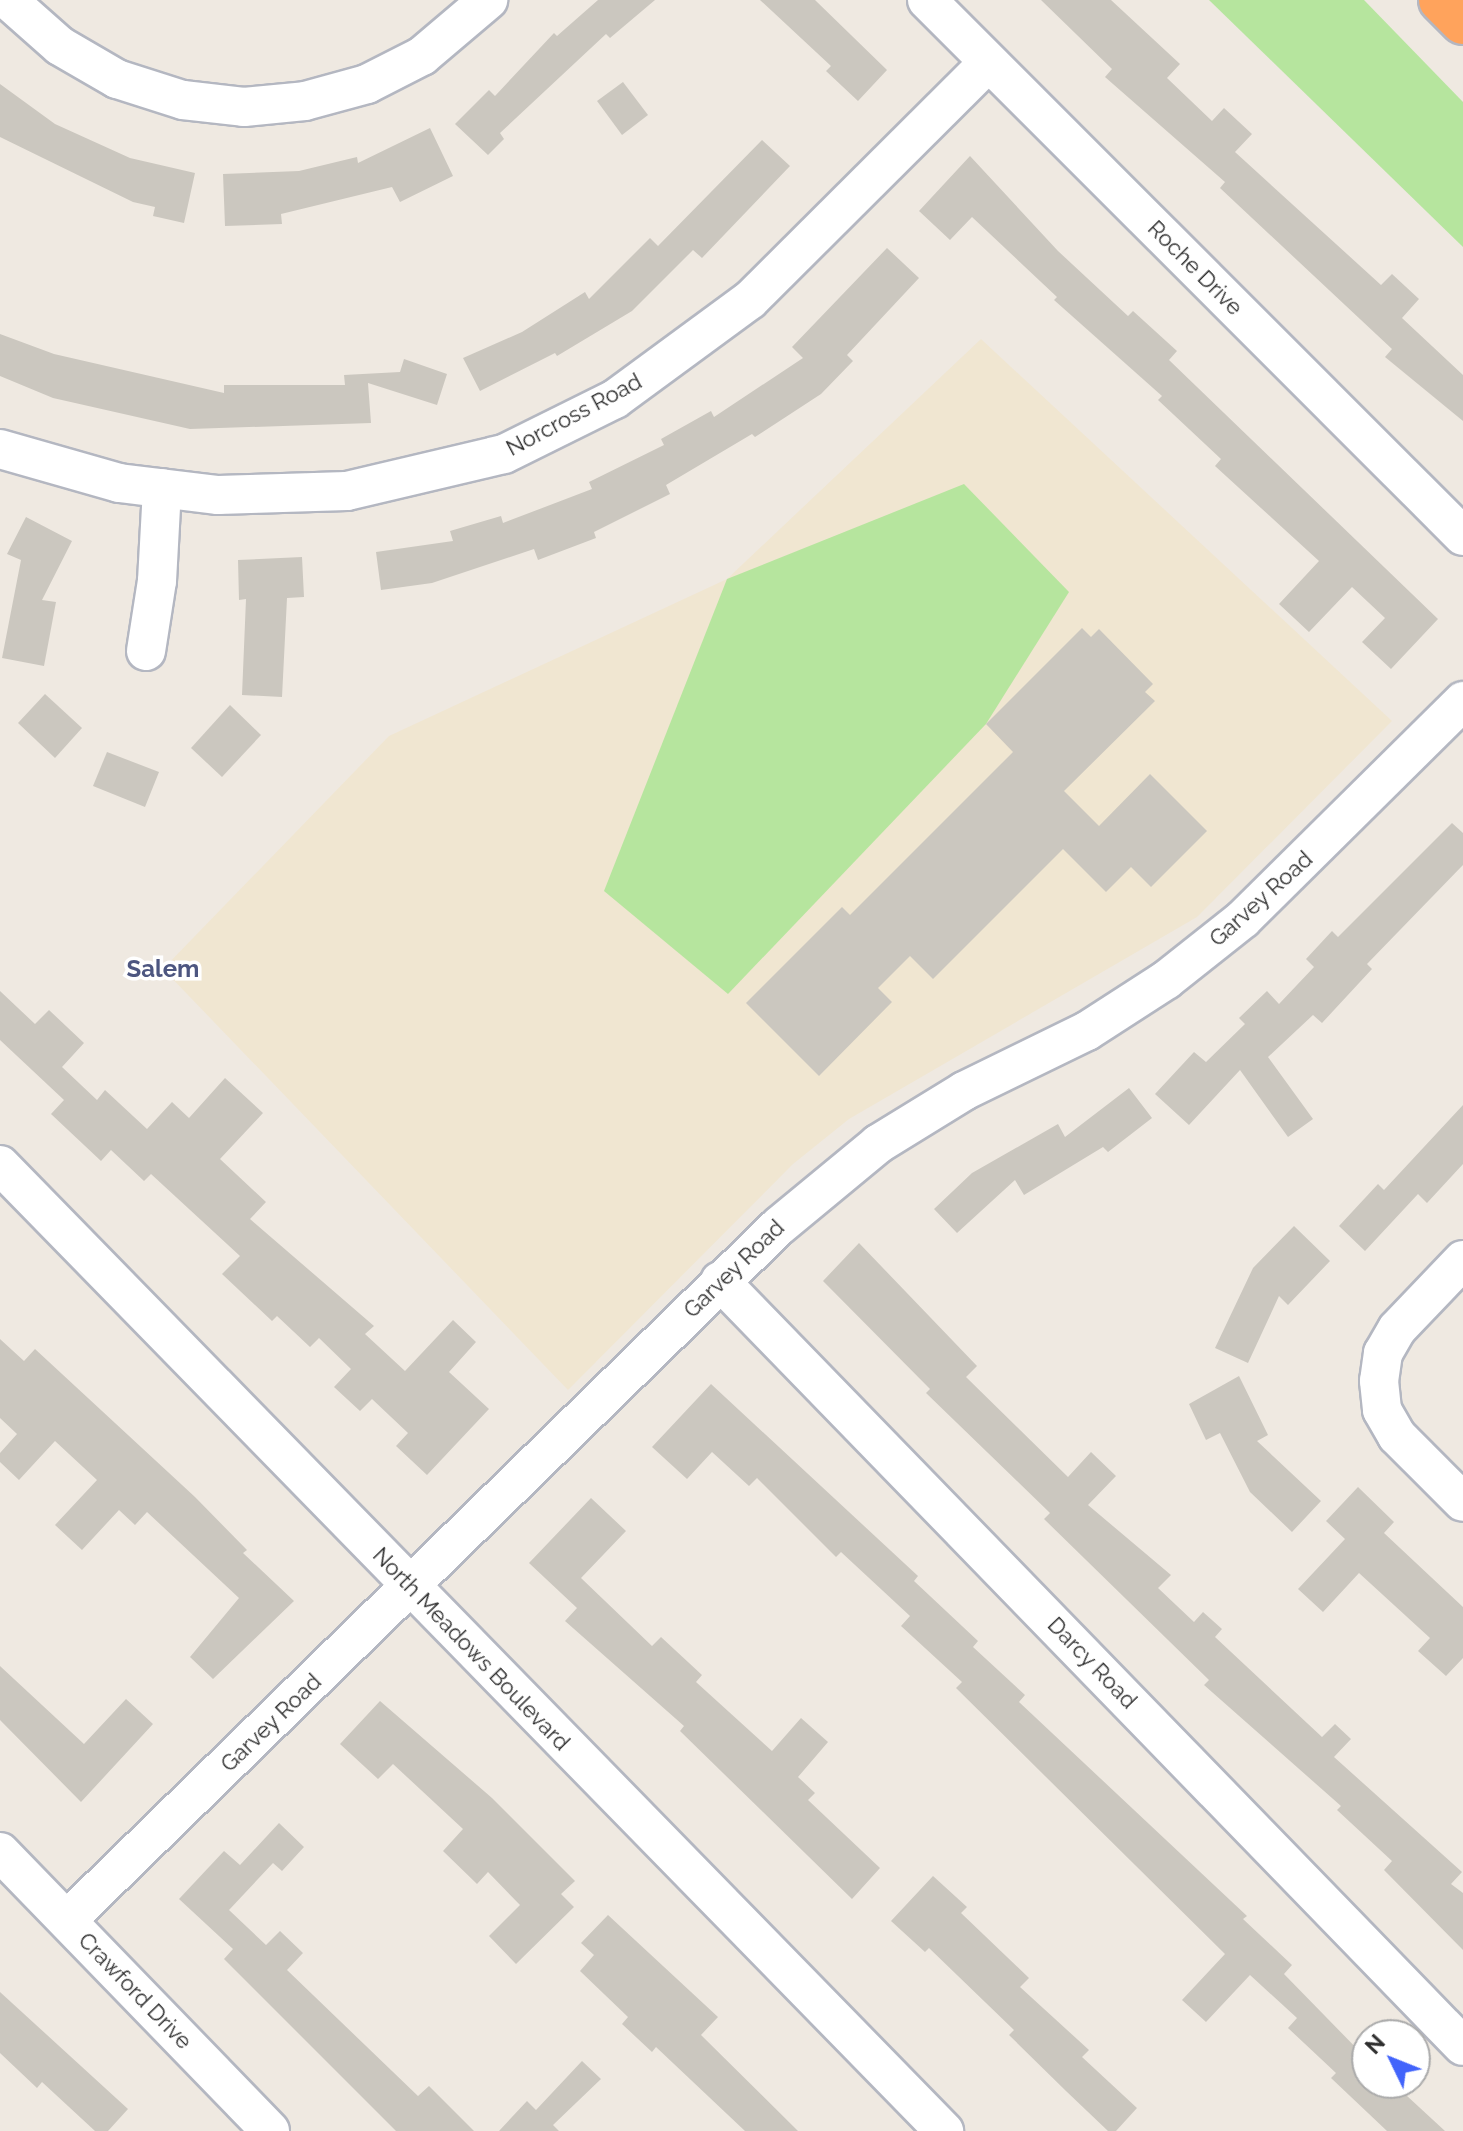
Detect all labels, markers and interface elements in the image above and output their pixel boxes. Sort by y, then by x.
street label: Roche Drive [1142,215,1248,321]
street label: Norcross Road [502,368,646,462]
street label: Garvey Road [1204,846,1318,952]
district label: Salem [127,955,199,983]
street label: Garvey Road [678,1214,790,1324]
street label: North Meadows Boulevard [367,1542,575,1756]
street label: Darcy Road [1042,1612,1142,1714]
street label: Garvey Road [215,1668,327,1778]
street label: Crawford Drive [73,1927,197,2055]
north arrow [1351,2019,1431,2099]
text: N [1360,2029,1390,2059]

